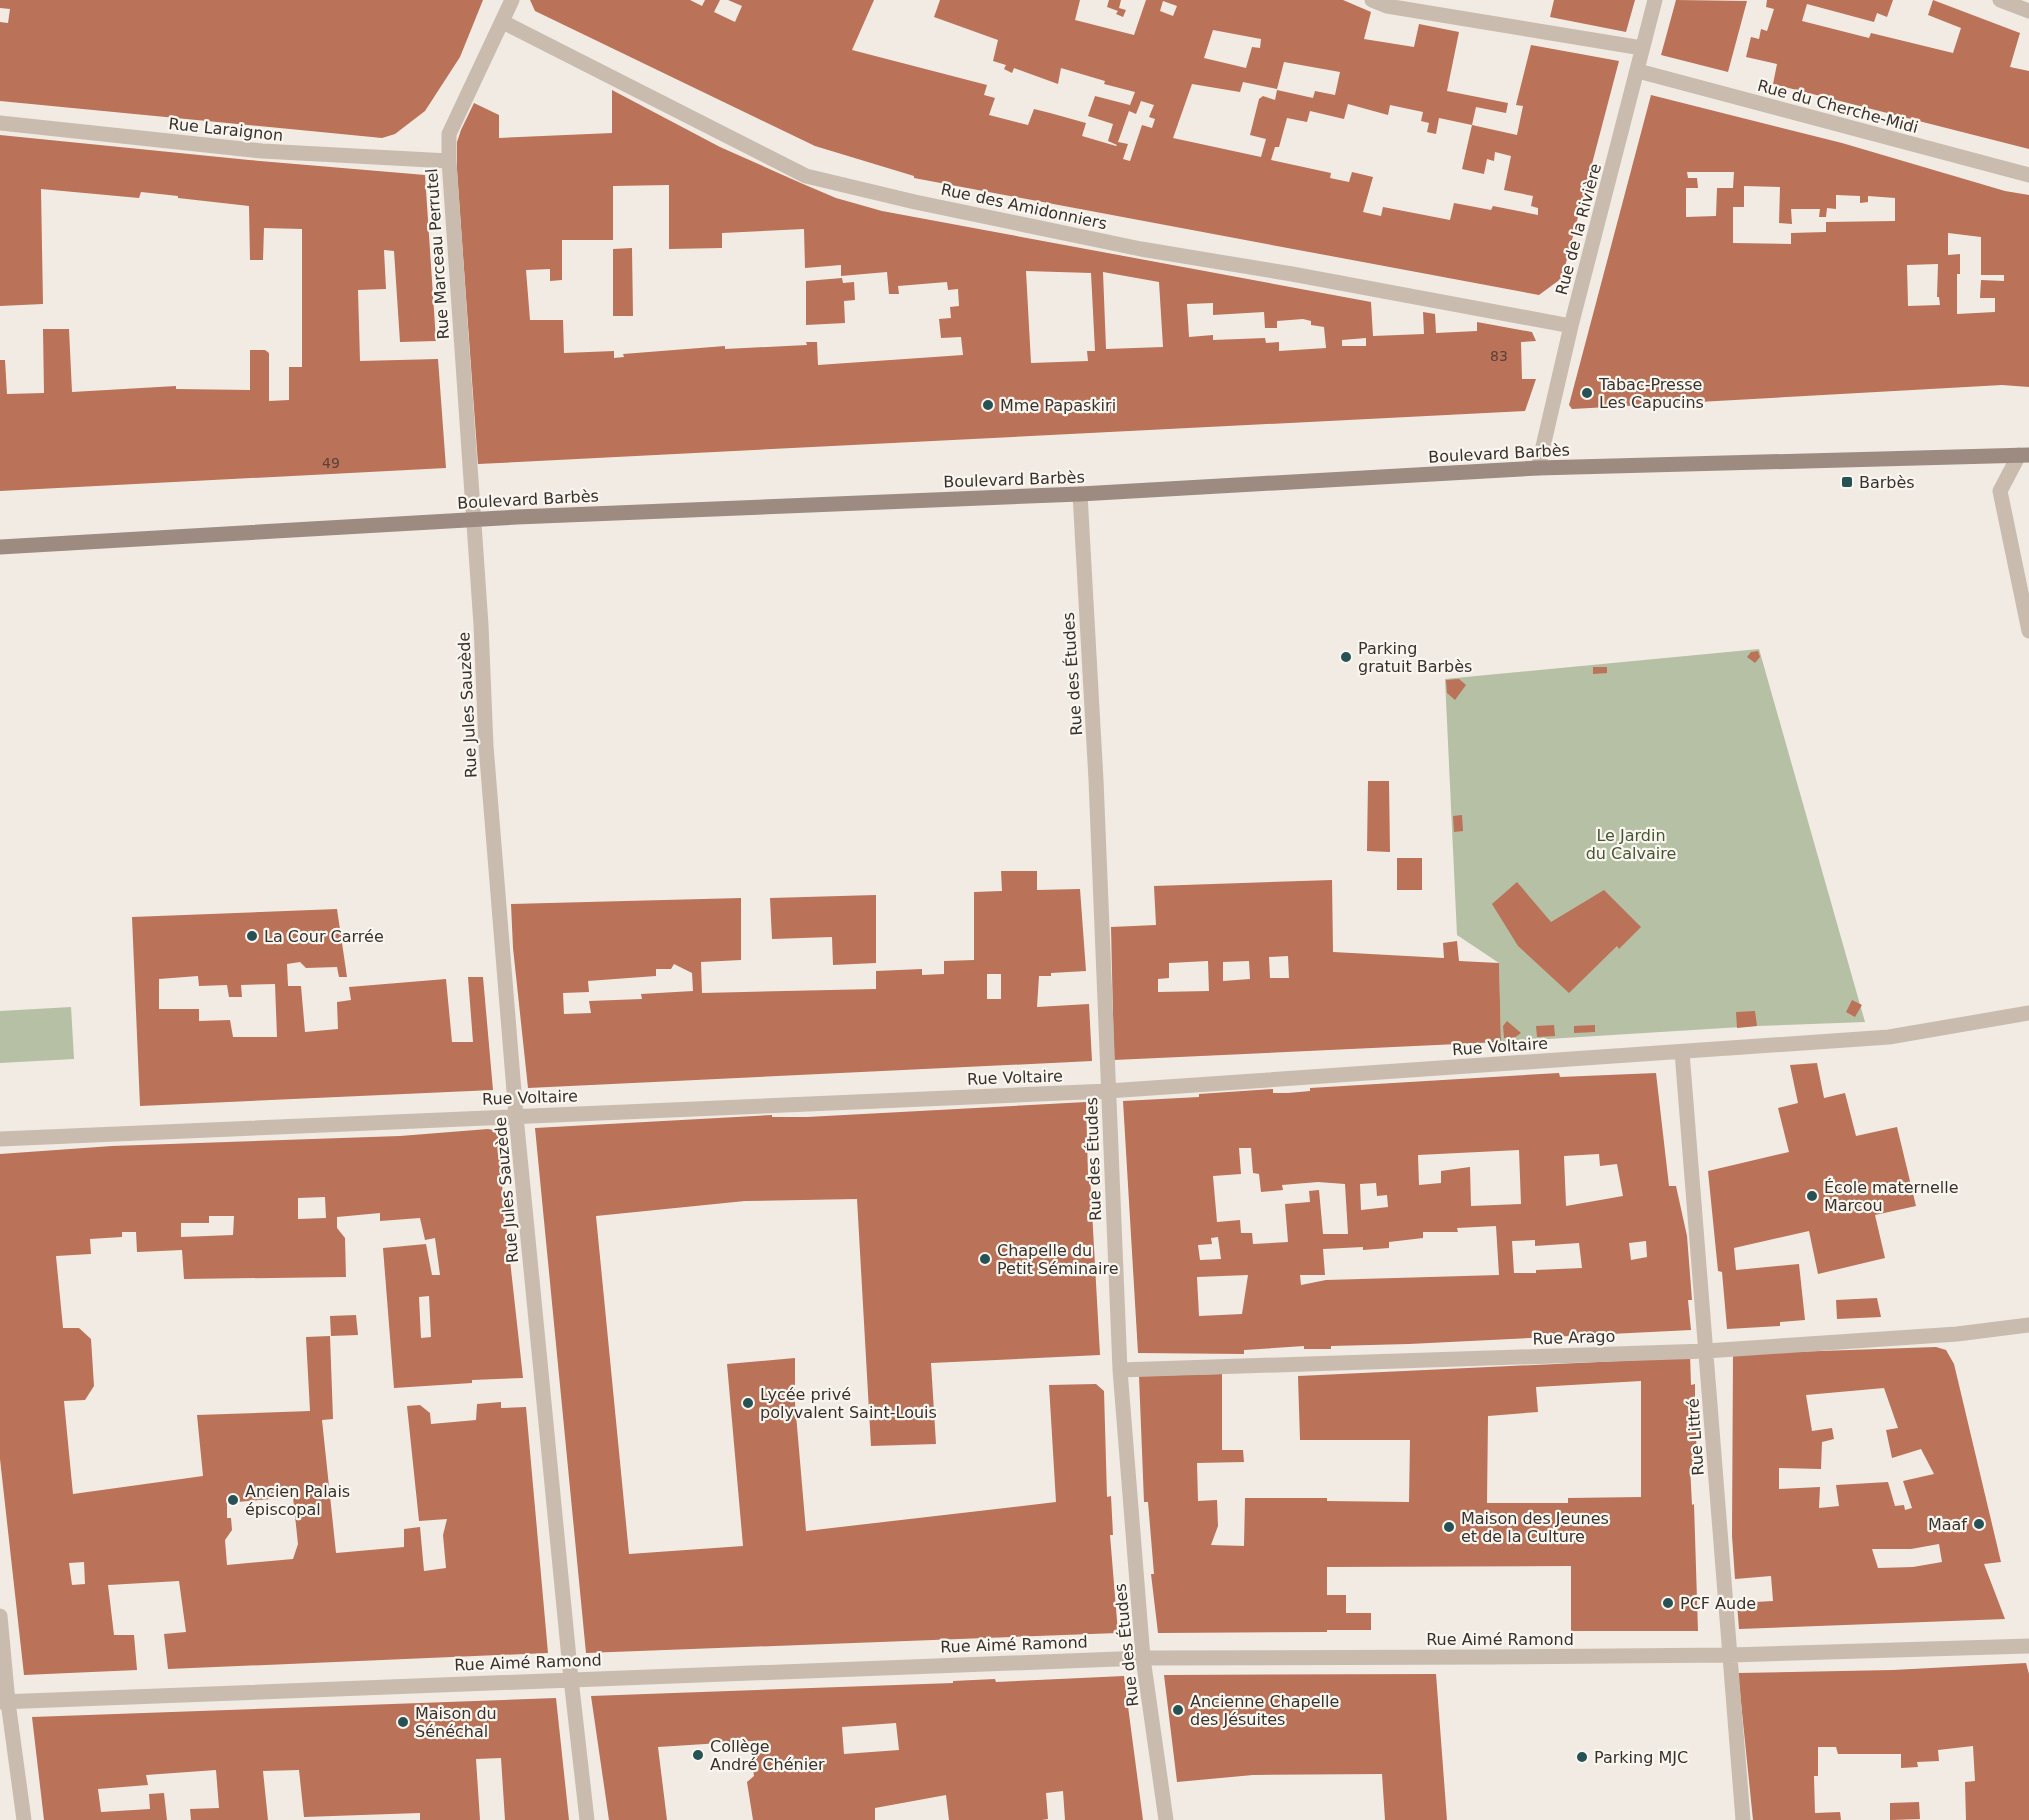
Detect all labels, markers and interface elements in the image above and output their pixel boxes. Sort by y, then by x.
street label: Rue du Cherche-Midi [1755,76,1920,137]
street label: Rue Laraignon [168,114,284,145]
street label: Rue de la Rivière [1552,161,1605,297]
street label: Rue Marceau Perrutel [422,168,453,340]
street label: Rue des Amidonniers [939,180,1109,233]
house number: 83 [1490,348,1508,364]
place label: Tabac-Presse Les Capucins [1598,375,1704,412]
marker: Tabac-Presse Les Capucins [1580,386,1594,400]
place label: Mme Papaskiri [1000,396,1116,415]
marker: Mme Papaskiri [981,398,995,412]
street label: Boulevard Barbès [1428,440,1570,467]
house number: 49 [322,455,340,471]
street label: Boulevard Barbès [943,468,1085,491]
place label: Barbès [1859,473,1915,492]
marker: Barbès [1840,475,1854,489]
street label: Boulevard Barbès [457,486,599,513]
street label: Rue des Études [1059,612,1086,736]
street label: Rue Jules Sauzède [454,631,481,779]
place label: Parking gratuit Barbès [1358,639,1472,676]
marker: Parking gratuit Barbès [1339,650,1353,664]
park label: Le Jardin du Calvaire [1586,826,1676,863]
place label: La Cour Carrée [264,927,384,946]
marker: La Cour Carrée [245,929,259,943]
street label: Rue Voltaire [1451,1034,1549,1059]
street label: Rue Voltaire [967,1066,1063,1089]
street label: Rue Voltaire [482,1086,578,1109]
street label: Rue des Études [1082,1097,1105,1221]
street label: Rue Jules Sauzède [491,1116,522,1264]
place label: École maternelle Marcou [1824,1178,1959,1215]
marker: École maternelle Marcou [1805,1189,1819,1203]
place label: Chapelle du Petit Séminaire [997,1241,1119,1278]
marker: Chapelle du Petit Séminaire [978,1252,992,1266]
street label: Rue Arago [1532,1327,1616,1348]
place label: Lycée privé polyvalent Saint-Louis [760,1385,937,1422]
marker: Lycée privé polyvalent Saint-Louis [741,1396,755,1410]
street label: Rue Littré [1683,1398,1708,1476]
place label: Ancien Palais épiscopal [245,1482,350,1519]
marker: Ancien Palais épiscopal [226,1493,240,1507]
place label: Maison des Jeunes et de la Culture [1461,1509,1609,1546]
place label: Maaf [1928,1515,1967,1534]
marker: Maaf [1972,1517,1986,1531]
marker: Maison des Jeunes et de la Culture [1442,1520,1456,1534]
street label: Rue des Études [1111,1582,1142,1707]
place label: PCF Aude [1680,1594,1756,1613]
marker: PCF Aude [1661,1596,1675,1610]
street label: Rue Aimé Ramond [1426,1630,1574,1649]
street label: Rue Aimé Ramond [940,1632,1088,1657]
street label: Rue Aimé Ramond [454,1650,602,1675]
place label: Ancienne Chapelle des Jésuites [1190,1692,1339,1729]
marker: Ancienne Chapelle des Jésuites [1171,1703,1185,1717]
place label: Maison du Sénéchal [415,1704,497,1741]
marker: Maison du Sénéchal [396,1715,410,1729]
place label: Collège André Chénier [710,1737,825,1774]
marker: Collège André Chénier [691,1748,705,1762]
place label: Parking MJC [1594,1748,1688,1767]
marker: Parking MJC [1575,1750,1589,1764]

